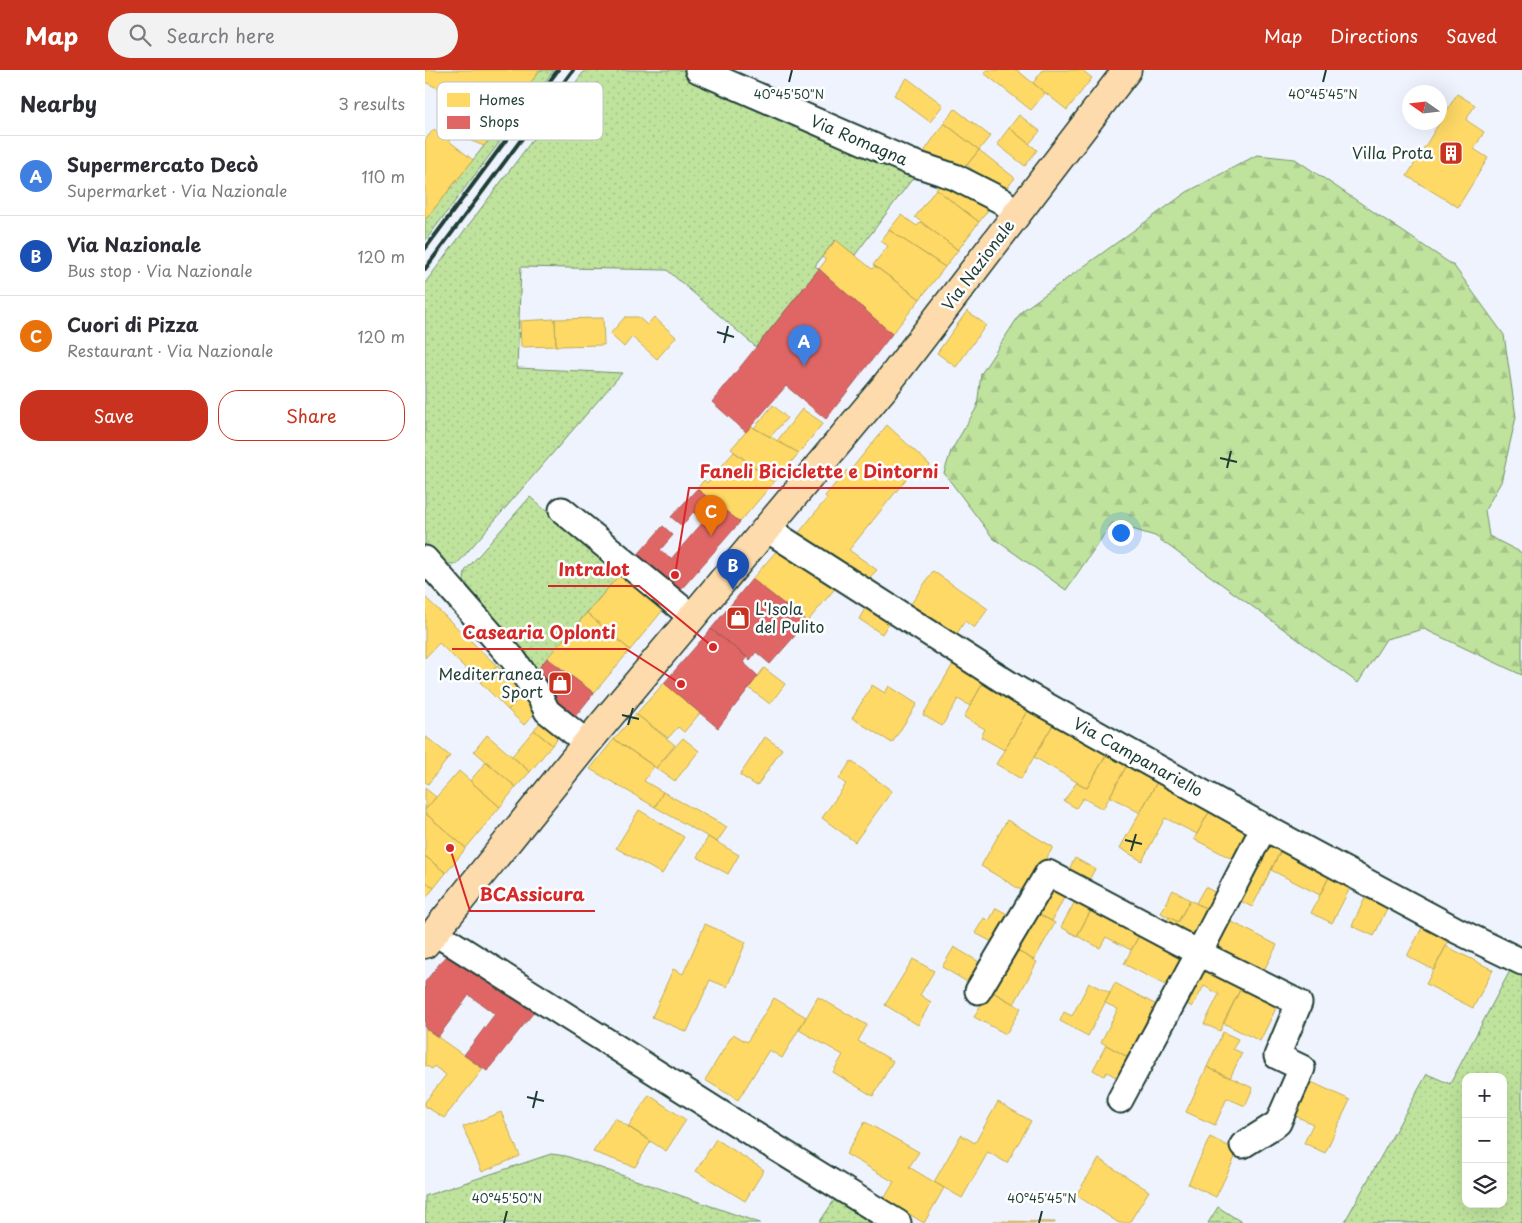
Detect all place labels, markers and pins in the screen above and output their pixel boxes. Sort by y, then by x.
place label: Villa Prota [1352,140,1433,164]
building icon: Villa Prota [1438,140,1464,166]
pin: A [788,325,820,366]
callout: Faneli Biciclette e Dintorni [689,455,949,488]
pin: C [695,495,727,536]
pin: B [717,549,749,590]
callout: Intralot [548,553,639,586]
place label: L'Isola del Pulito [755,596,824,638]
shop icon: L'Isola del Pulito [725,605,751,631]
callout: Casearia Oplonti [452,616,626,649]
place label: Mediterranea Sport [438,661,543,703]
shop icon: Mediterranea Sport [547,670,573,696]
callout: BCAssicura [470,878,595,911]

